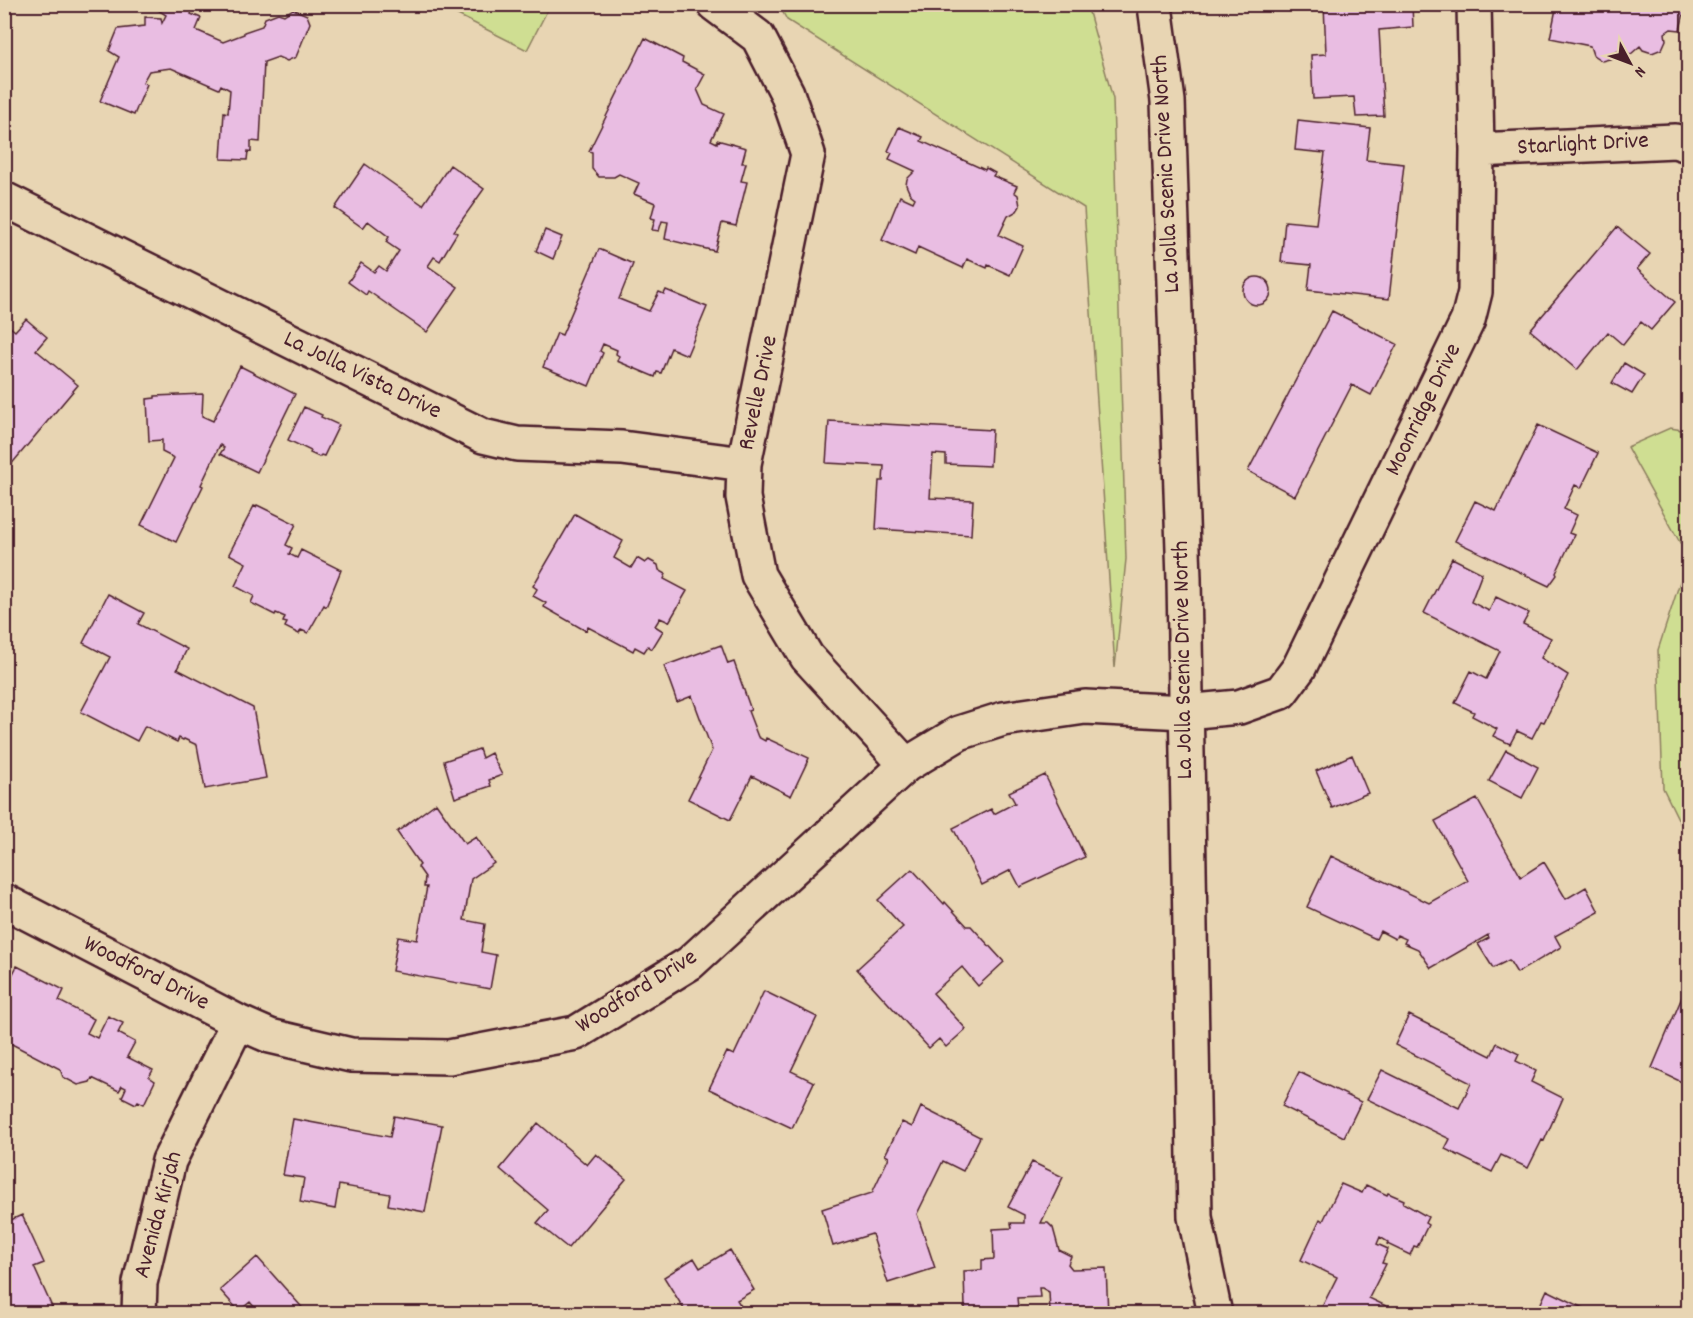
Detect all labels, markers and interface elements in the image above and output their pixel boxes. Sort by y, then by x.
north arrow [1600,33,1660,93]
street label: La Jolla Scenic Drive North [1144,54,1190,294]
text: N [1628,61,1651,82]
street label: Starlight Drive [1516,125,1650,165]
street label: La Jolla Vista Drive [277,323,447,429]
street label: Revelle Drive [730,332,788,454]
street label: Moonridge Drive [1377,338,1471,482]
street label: La Jolla Scenic Drive North [1165,540,1203,780]
street label: Woodford Drive [77,928,215,1020]
street label: Woodford Drive [570,941,704,1043]
street label: Avenida Kirjah [126,1148,192,1282]

